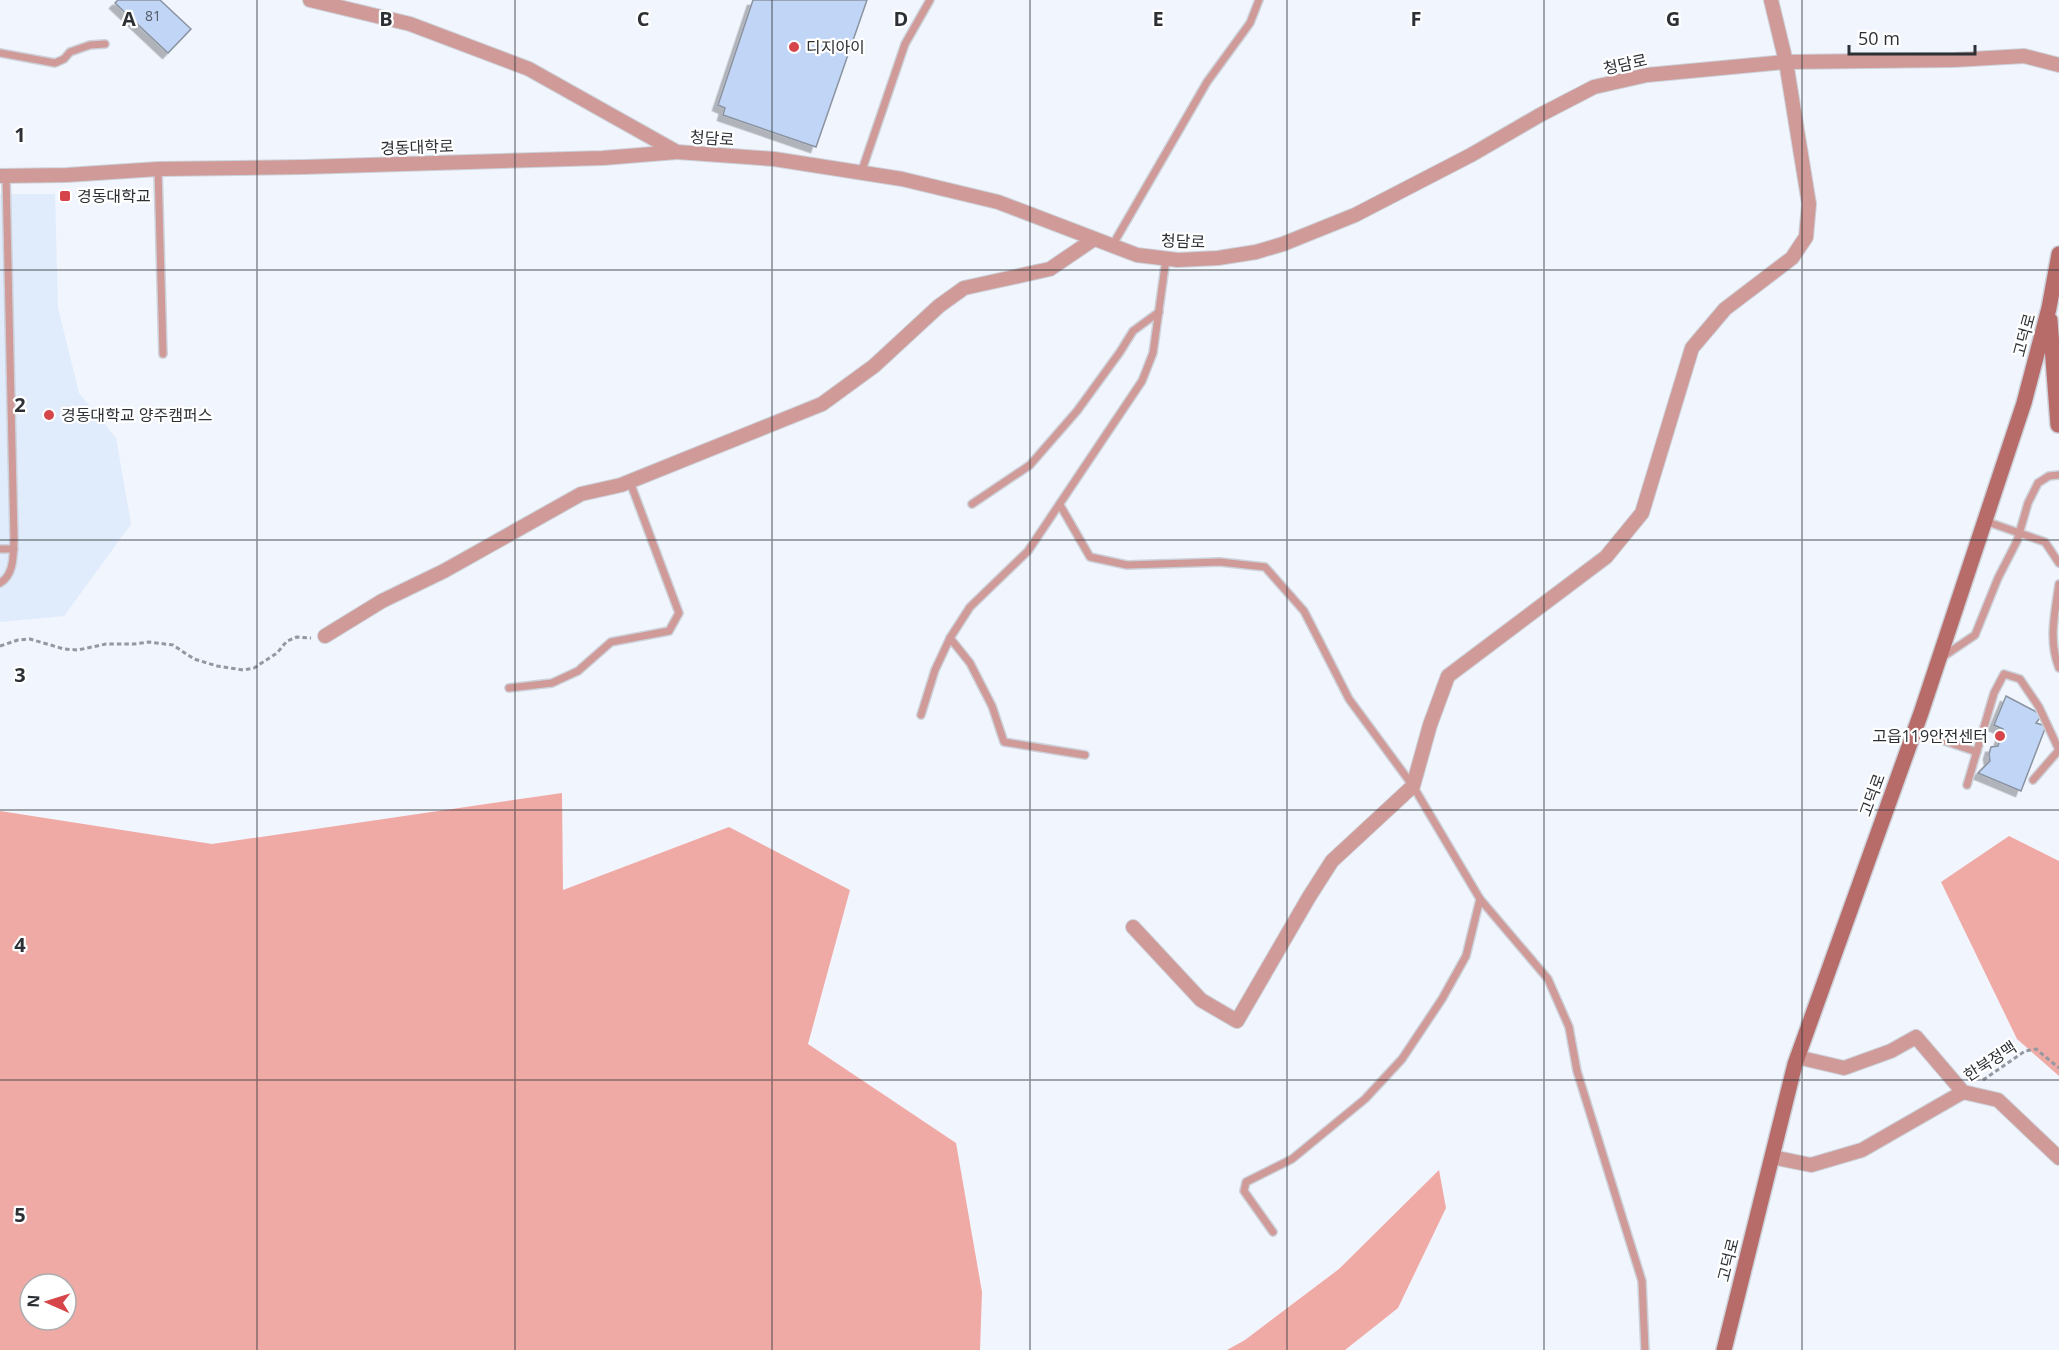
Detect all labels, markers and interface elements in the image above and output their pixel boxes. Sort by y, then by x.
text: A [122,5,136,32]
text: B [379,5,393,32]
text: C [637,5,650,32]
text: D [894,5,908,32]
text: E [1152,5,1164,32]
text: F [1411,5,1421,32]
text: G [1666,5,1680,32]
house number: 81 [145,6,161,25]
scale bar [1849,18,1975,56]
text: 50 m [1858,26,1900,50]
place label: 디지아이 [806,36,865,58]
marker: 디지아이 [787,40,801,54]
street label: 청담로 [1601,49,1649,79]
text: 1 [14,121,26,148]
street label: 청담로 [689,125,735,151]
street label: 경동대학로 [380,135,454,159]
place label: 경동대학교 [77,185,151,207]
marker: 경동대학교 [58,189,72,203]
street label: 청담로 [1161,229,1206,253]
street label: 고덕로 [2008,311,2040,359]
text: 2 [14,391,26,418]
place label: 경동대학교 양주캠퍼스 [61,404,212,426]
marker: 경동대학교 양주캠퍼스 [42,408,56,422]
text: 3 [14,661,26,688]
place label: 고읍119안전센터 [1872,725,1988,747]
marker: 고읍119안전센터 [1993,729,2007,743]
street label: 고덕로 [1854,770,1890,820]
text: 4 [14,931,26,958]
street label: 한북정맥 [1959,1036,2021,1086]
text: 5 [14,1201,26,1228]
street label: 고덕로 [1712,1236,1744,1284]
north arrow [18,1272,78,1332]
text: N [22,1294,44,1308]

